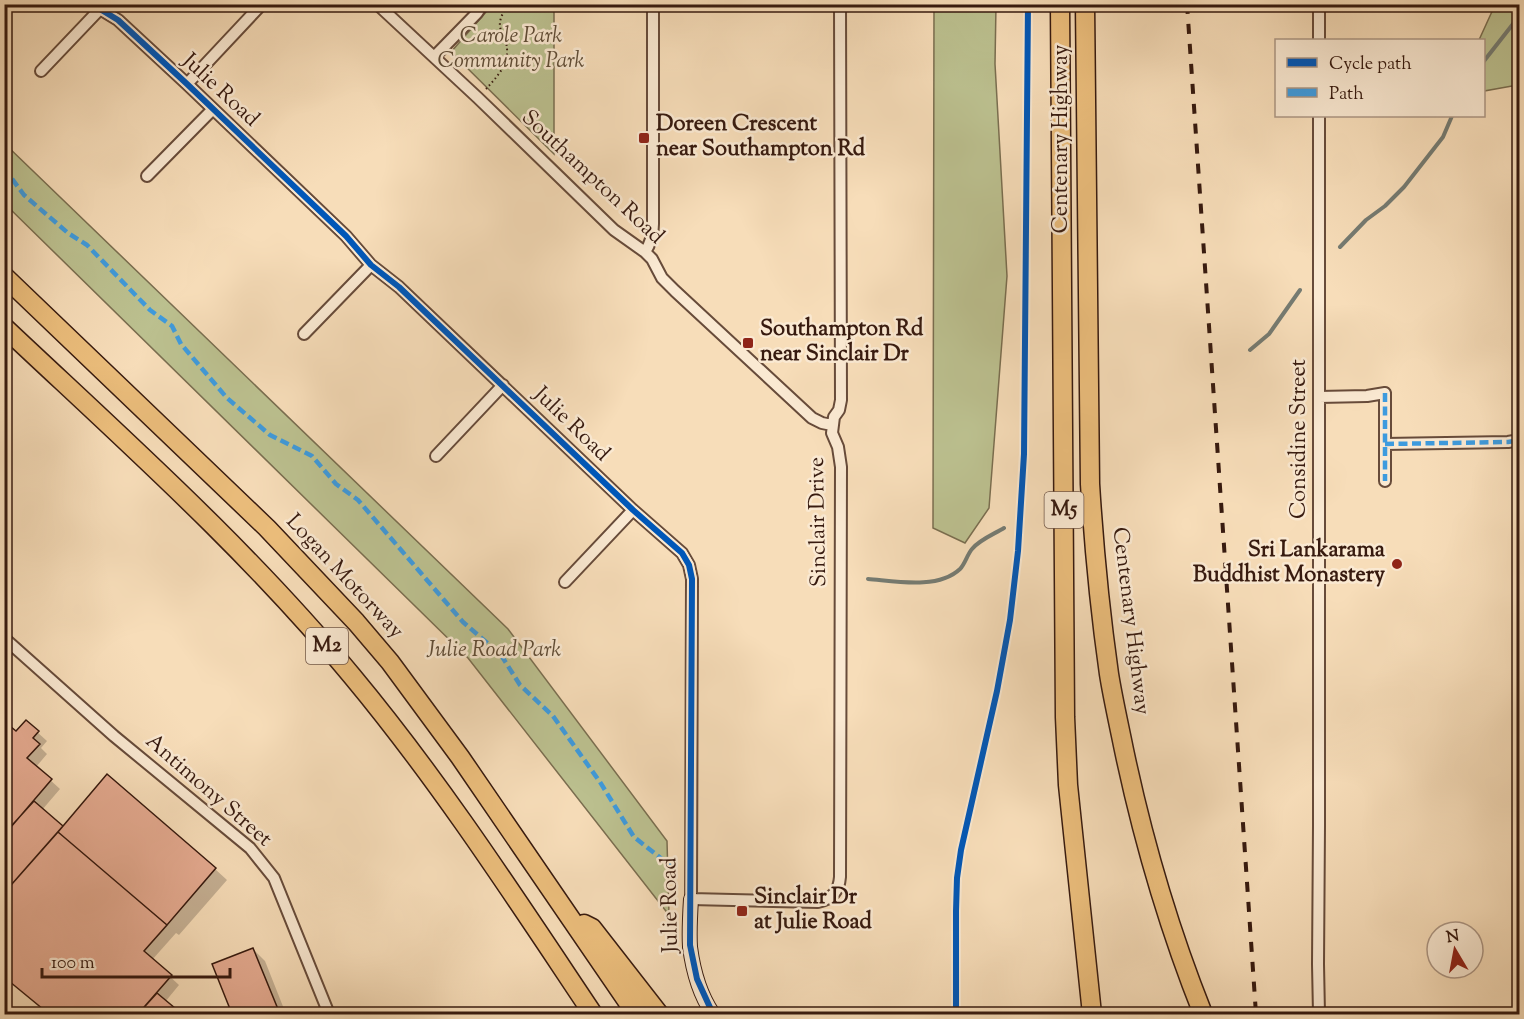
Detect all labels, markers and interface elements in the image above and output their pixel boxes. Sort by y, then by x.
park label: Carole Park Community Park [437,21,585,78]
legend [1275,39,1485,117]
street label: Centenary Highway [1046,45,1078,233]
street label: Julie Road [173,46,266,135]
text: Cycle path [1329,52,1412,78]
text: Path [1329,82,1364,108]
street label: Southampton Road [513,103,671,253]
place label: Doreen Crescent near Southampton Rd [656,109,866,166]
marker: Doreen Crescent near Southampton Rd [637,131,651,145]
place label: Southampton Rd near Sinclair Dr [760,314,924,371]
marker: Southampton Rd near Sinclair Dr [741,336,755,350]
street label: Considine Street [1284,358,1316,519]
street label: Julie Road [525,380,617,470]
street label: Sinclair Drive [802,457,836,587]
road number: M5 [1044,492,1084,528]
street label: Logan Motorway [277,507,411,647]
street label: Centenary Highway [1103,525,1157,717]
place label: Sri Lankarama Buddhist Monastery [1193,535,1386,592]
marker: Sri Lankarama Buddhist Monastery [1390,557,1404,571]
road number: M2 [306,628,348,664]
park label: Julie Road Park [426,635,561,667]
street label: Antimony Street [137,727,279,856]
street label: Julie Road [654,857,688,954]
place label: Sinclair Dr at Julie Road [754,882,872,939]
marker: Sinclair Dr at Julie Road [735,904,749,918]
north arrow [1425,920,1485,980]
text: N [1445,925,1461,950]
scale bar [42,941,230,979]
text: 100 m [51,951,95,977]

